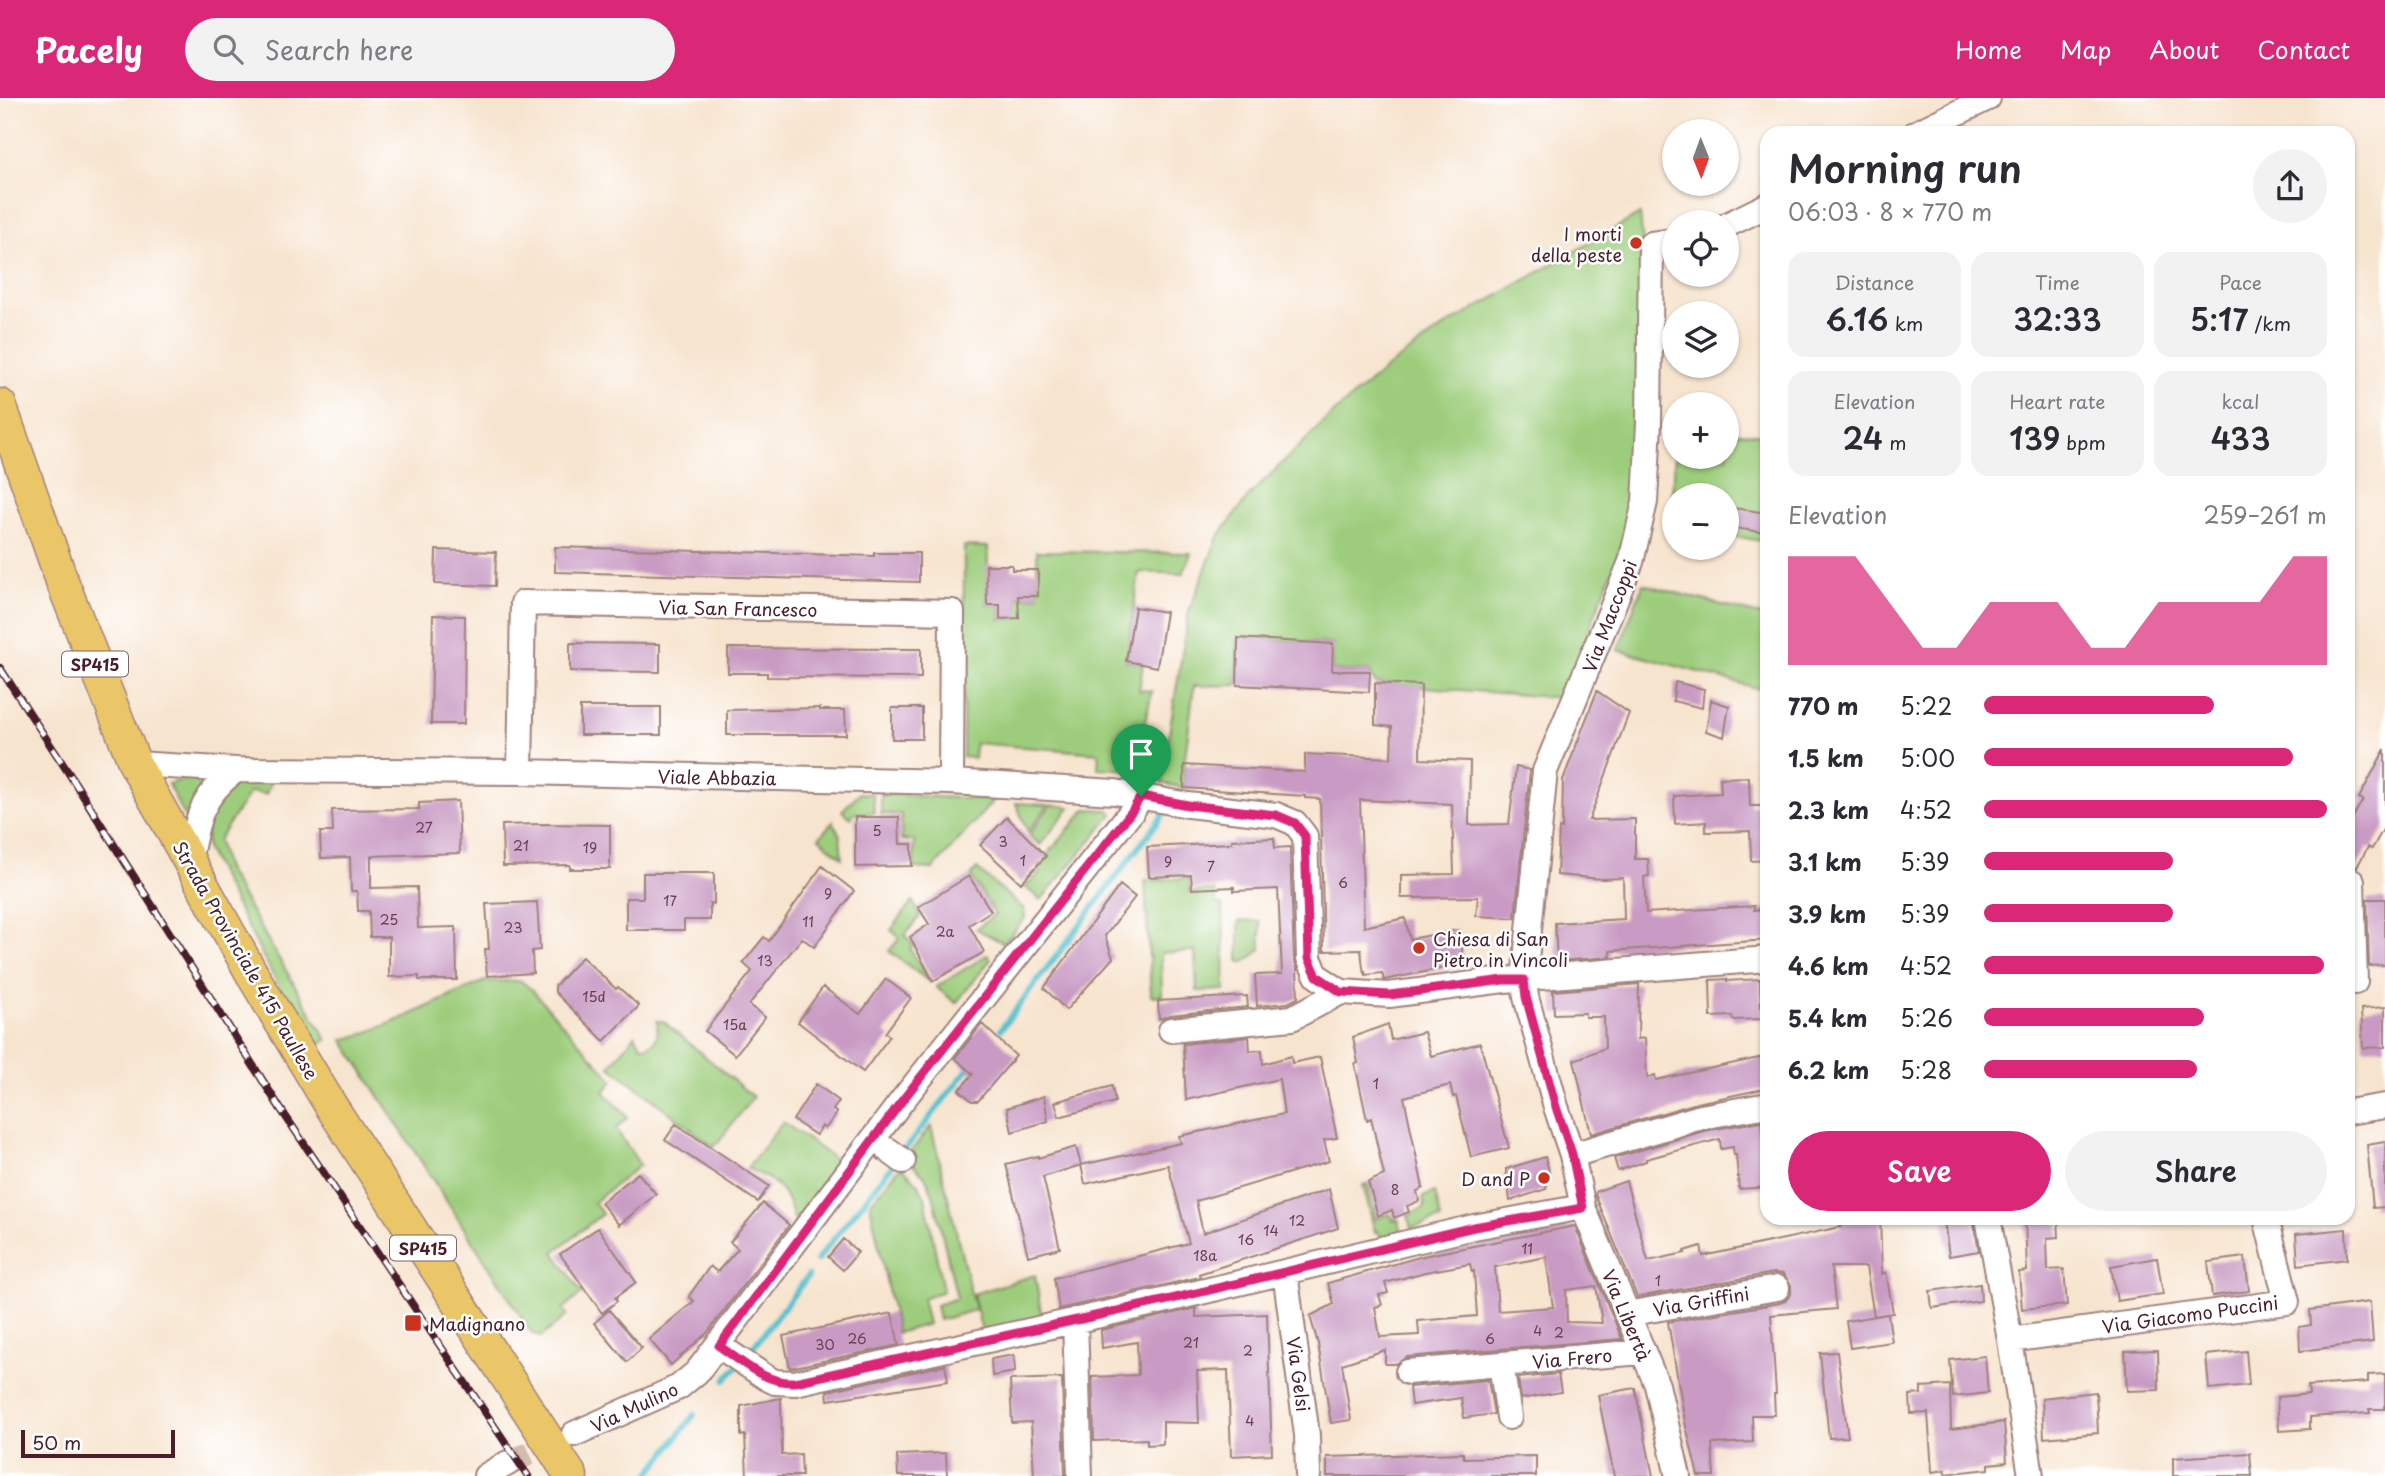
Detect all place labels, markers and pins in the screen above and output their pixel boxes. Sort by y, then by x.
place label: I morti della peste [1531,220,1622,268]
marker: I morti della peste [1628,235,1644,251]
pin [1111,724,1171,796]
place label: Chiesa di San Pietro in Vincoli [1433,925,1568,973]
marker: Chiesa di San Pietro in Vincoli [1411,940,1427,956]
place label: D and P [1461,1165,1530,1192]
marker: D and P [1536,1170,1552,1186]
place label: Madignano [429,1310,525,1337]
marker: Madignano [403,1313,423,1333]

